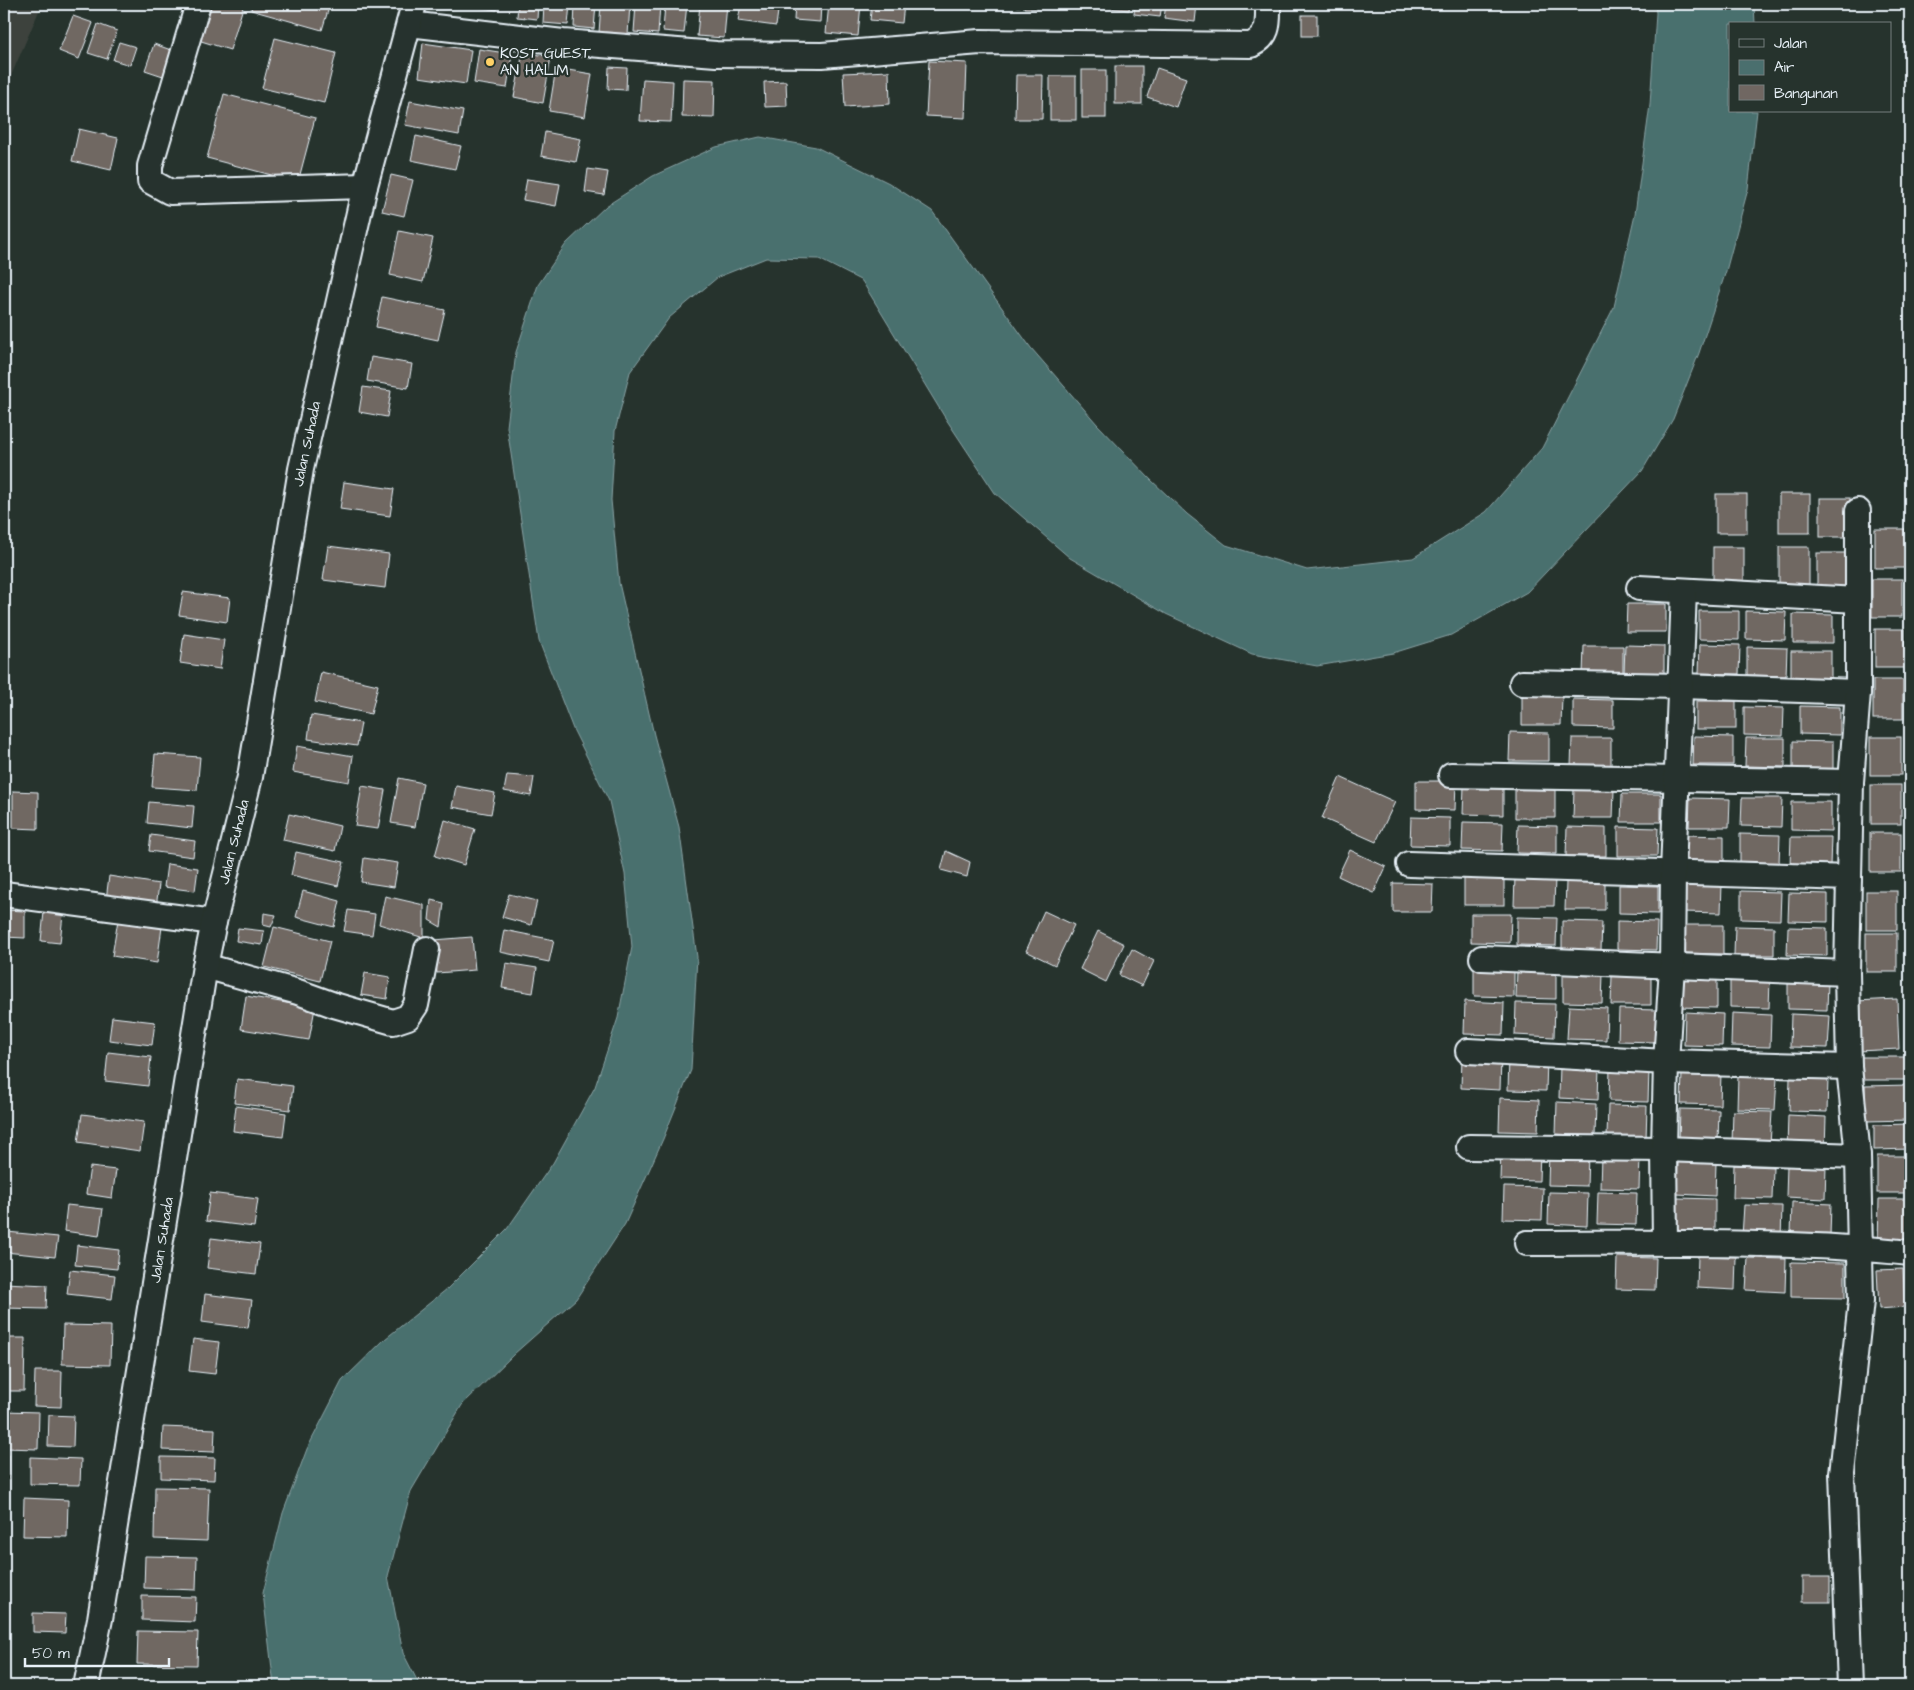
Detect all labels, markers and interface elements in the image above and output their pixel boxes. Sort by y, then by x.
legend [1729,22,1892,112]
text: Jalan [1774,33,1808,54]
place label: KOST GUEST AN HALIM [500,43,591,81]
marker: KOST GUEST AN HALIM [484,56,496,68]
text: Air [1774,57,1794,78]
text: Bangunan [1774,83,1838,105]
street label: Jalan Suhada [288,399,326,489]
street label: Jalan Suhada [213,797,255,887]
street label: Jalan Suhada [145,1195,179,1284]
scale bar [25,1635,169,1667]
text: 50 m [32,1643,70,1664]

